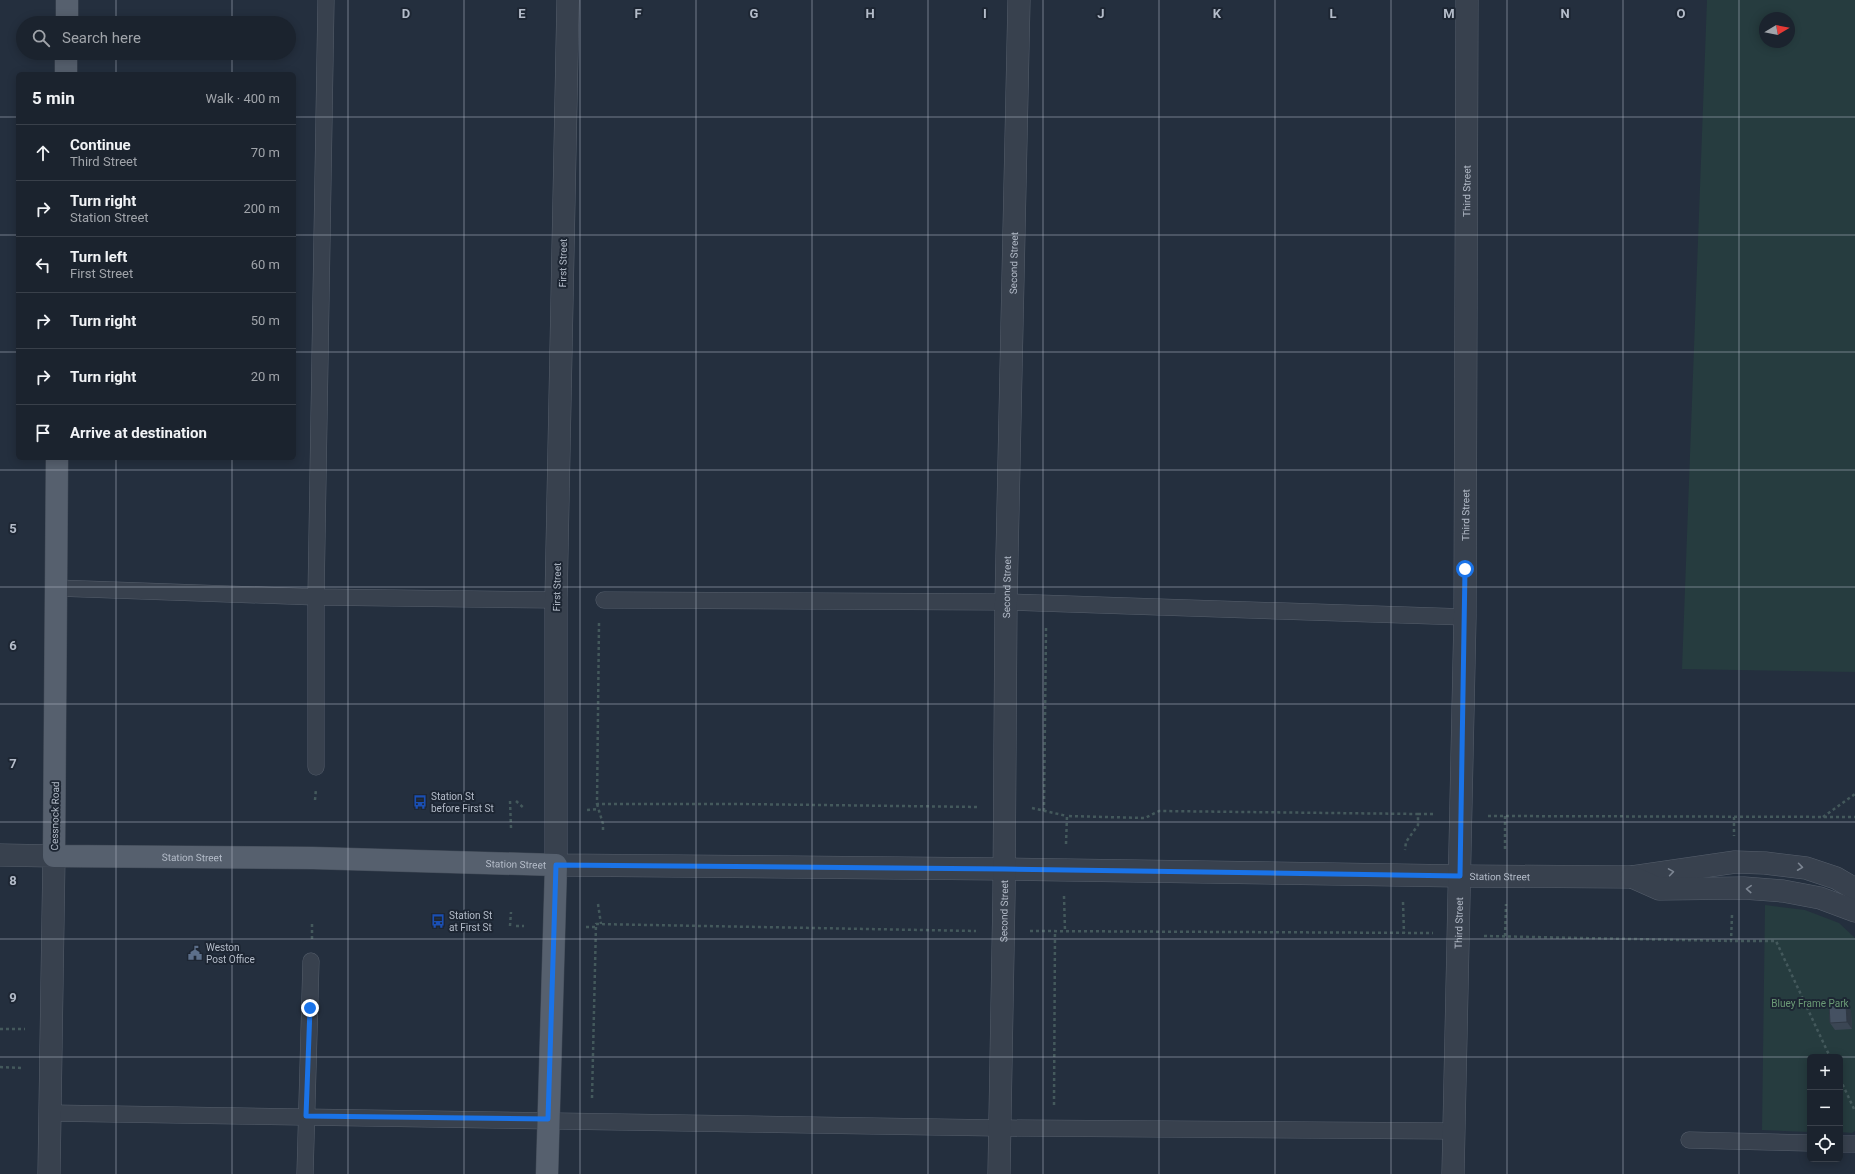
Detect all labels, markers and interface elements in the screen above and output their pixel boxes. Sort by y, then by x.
text: D [402,6,410,21]
text: E [518,6,526,21]
text: F [634,6,642,21]
text: G [750,6,759,21]
text: H [865,6,875,21]
text: I [983,6,987,21]
text: J [1097,6,1105,21]
text: K [1213,6,1222,21]
text: L [1329,6,1337,21]
text: M [1443,6,1455,21]
text: N [1560,6,1570,21]
text: O [1677,6,1686,21]
north arrow [1759,12,1795,48]
search box [16,16,296,60]
icon: search [30,27,52,49]
text: Search here [62,29,141,47]
text: 5 min [32,88,75,108]
text: Walk · 400 m [205,91,280,106]
text: Continue [70,136,131,154]
icon: ahead [32,142,54,164]
text: 70 m [251,145,280,160]
text: Third Street [70,154,137,169]
street label: Third Street [1461,165,1472,217]
text: Turn right [70,192,136,210]
icon: right [32,198,54,220]
text: 200 m [243,201,280,216]
text: Station Street [70,210,149,225]
street label: Second Street [1007,232,1019,294]
street label: First Street [557,239,569,287]
text: Turn left [70,248,127,266]
icon: left [32,254,54,276]
text: 60 m [251,257,280,272]
text: First Street [70,266,133,281]
icon: right [32,310,54,332]
text: Turn right [70,312,136,330]
text: 50 m [251,313,280,328]
icon: right [32,366,54,388]
text: Turn right [70,368,136,386]
text: 20 m [251,369,280,384]
icon: arrive [32,422,54,444]
text: Arrive at destination [70,424,207,442]
street label: Third Street [1460,489,1471,541]
text: 5 [9,521,17,536]
street label: Second Street [1000,556,1012,618]
route start [1456,560,1474,578]
street label: First Street [551,563,563,611]
text: 6 [9,638,17,653]
text: 7 [9,756,17,771]
street label: Cessnock Road [49,781,61,851]
place label: Station St before First St [431,791,494,814]
bus stop icon: Station St before First St [412,794,428,810]
street label: Station Street [162,851,222,863]
street label: Station Street [485,857,546,870]
one-way arrow [1797,862,1803,871]
one-way arrow [1668,868,1674,877]
street label: Station Street [1470,871,1530,882]
text: 8 [9,873,17,888]
street label: Second Street [998,880,1010,942]
one-way arrow [1746,884,1752,893]
street label: Third Street [1452,897,1464,949]
place label: Station St at First St [449,910,492,933]
bus stop icon: Station St at First St [430,913,446,929]
place label: Weston Post Office [206,942,255,965]
public building icon: Weston Post Office [187,945,203,961]
text: 9 [9,990,17,1005]
park label: Bluey Frame Park [1771,998,1850,1009]
route end [301,999,319,1017]
map controls [1807,1054,1843,1162]
button: + [1807,1054,1843,1090]
button: − [1807,1090,1843,1126]
button: locate [1807,1126,1843,1162]

